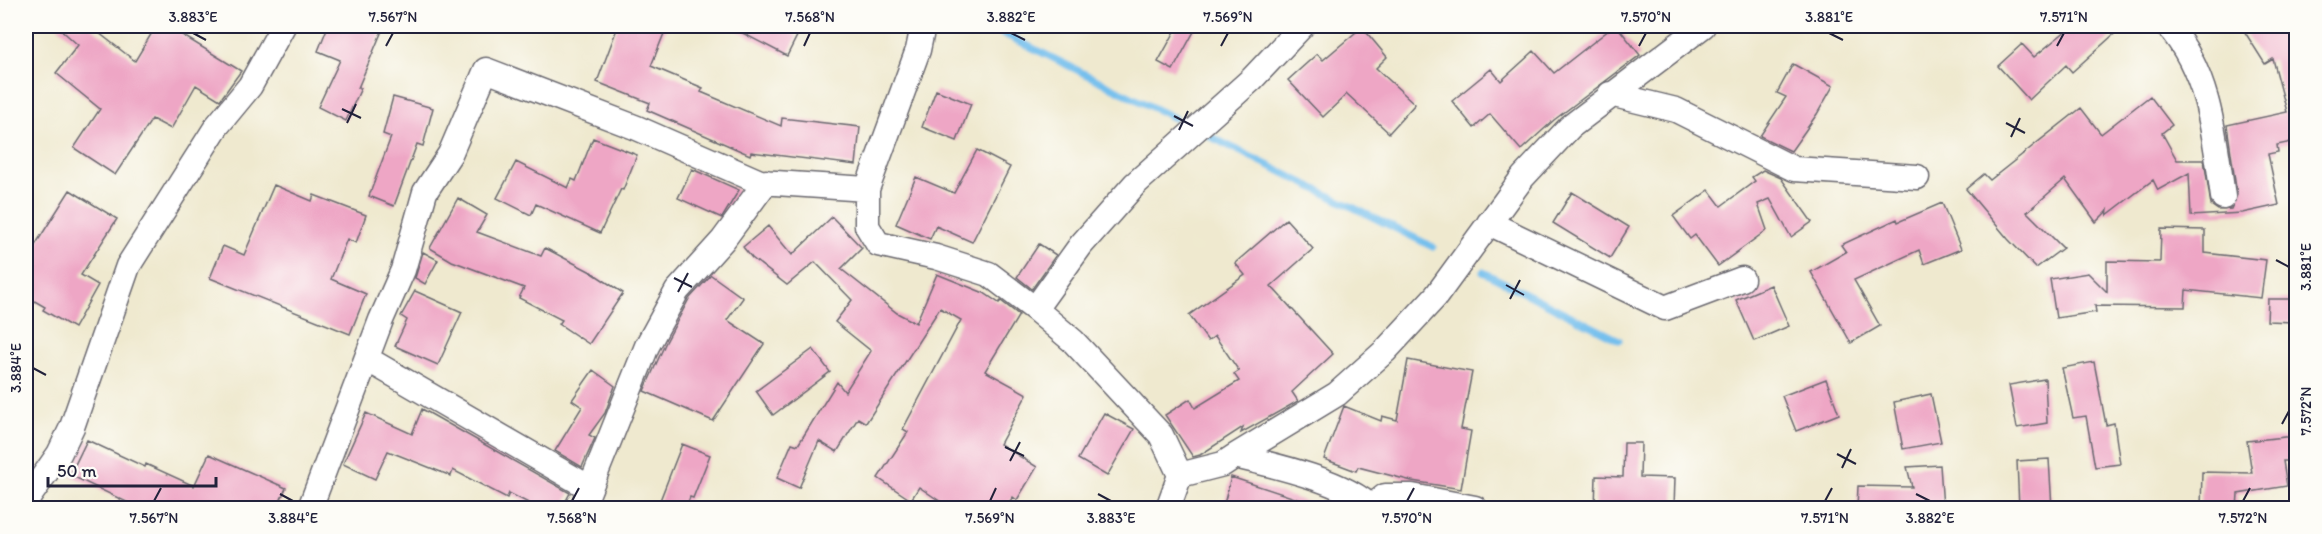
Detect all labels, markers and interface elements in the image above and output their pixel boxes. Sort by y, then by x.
text: 3.883°E [168,8,218,26]
text: 7.567°N [369,8,417,26]
text: 7.568°N [785,8,835,26]
text: 3.882°E [987,8,1035,26]
text: 7.569°N [1203,8,1253,26]
text: 7.570°N [1621,8,1671,26]
text: 3.881°E [1805,8,1853,26]
text: 7.571°N [2040,8,2088,26]
text: 3.881°E [2297,243,2315,291]
text: 3.884°E [7,343,25,393]
text: 7.572°N [2297,387,2315,435]
scale bar [48,450,216,488]
text: 50 m [57,460,97,482]
text: 7.567°N [130,509,178,527]
text: 3.884°E [268,509,318,527]
text: 7.568°N [547,509,597,527]
text: 7.569°N [965,509,1015,527]
text: 3.883°E [1086,509,1136,527]
text: 7.570°N [1382,509,1432,527]
text: 7.571°N [1801,509,1849,527]
text: 3.882°E [1906,509,1954,527]
text: 7.572°N [2219,509,2267,527]

